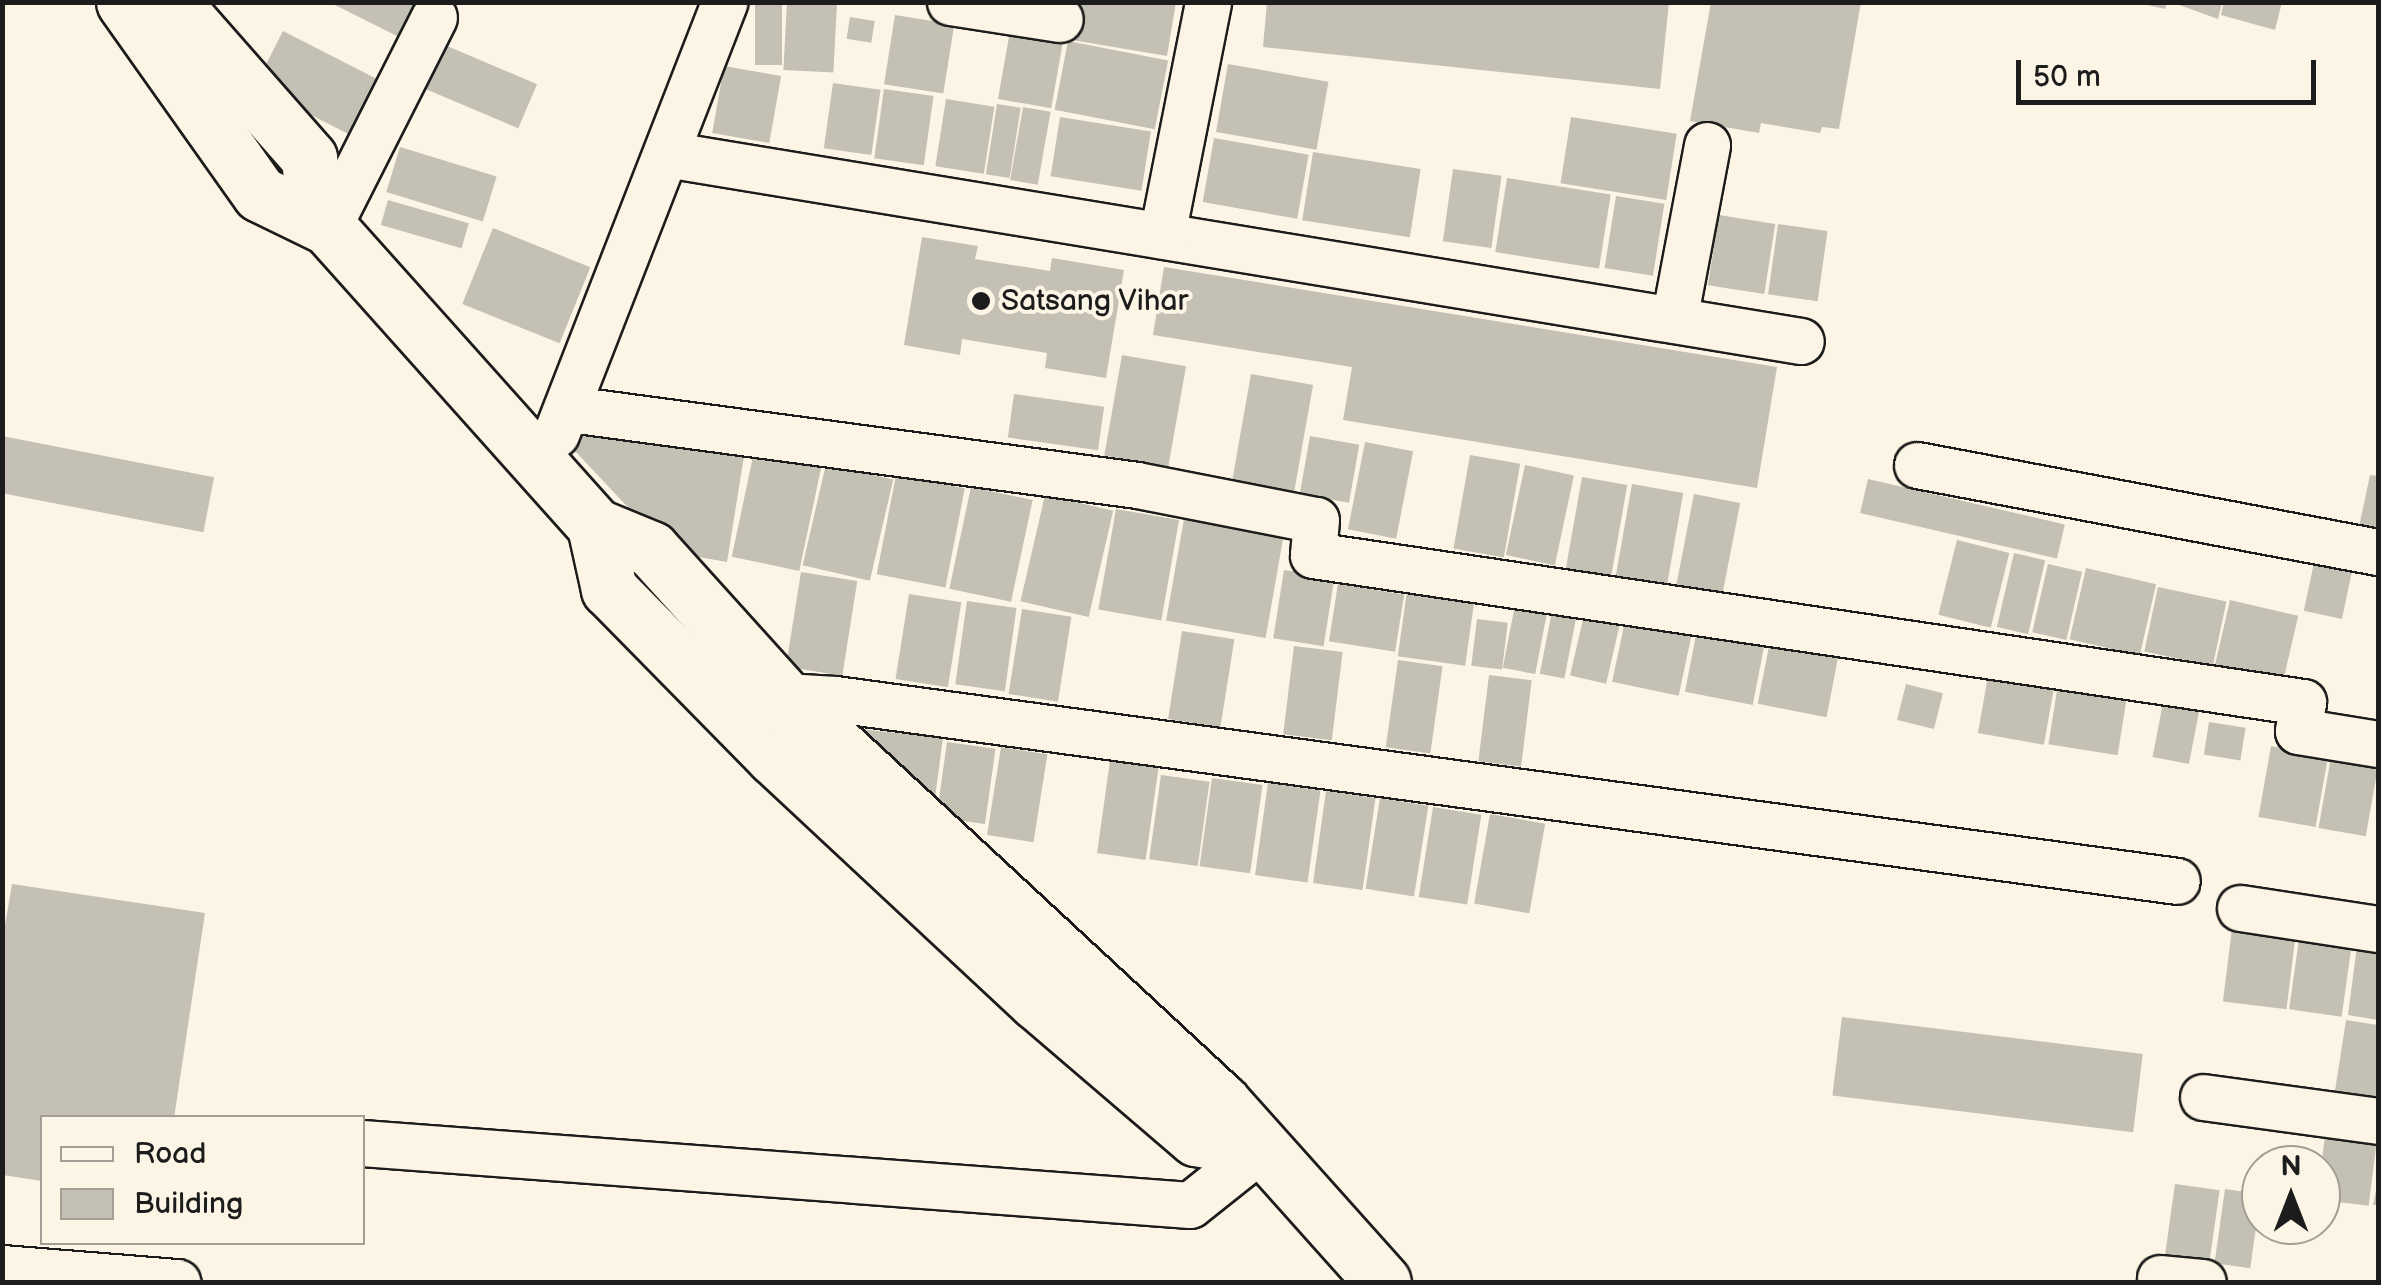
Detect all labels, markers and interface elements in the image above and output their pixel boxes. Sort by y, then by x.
scale bar [2021,40,2321,102]
text: 50 m [2033,59,2101,95]
place label: Satsang Vihar [1001,283,1189,319]
marker: Satsang Vihar [970,290,992,312]
legend [40,1115,365,1245]
text: Road [134,1136,207,1172]
north arrow [2241,1145,2341,1245]
text: N [2280,1150,2302,1183]
text: Building [134,1186,243,1222]

